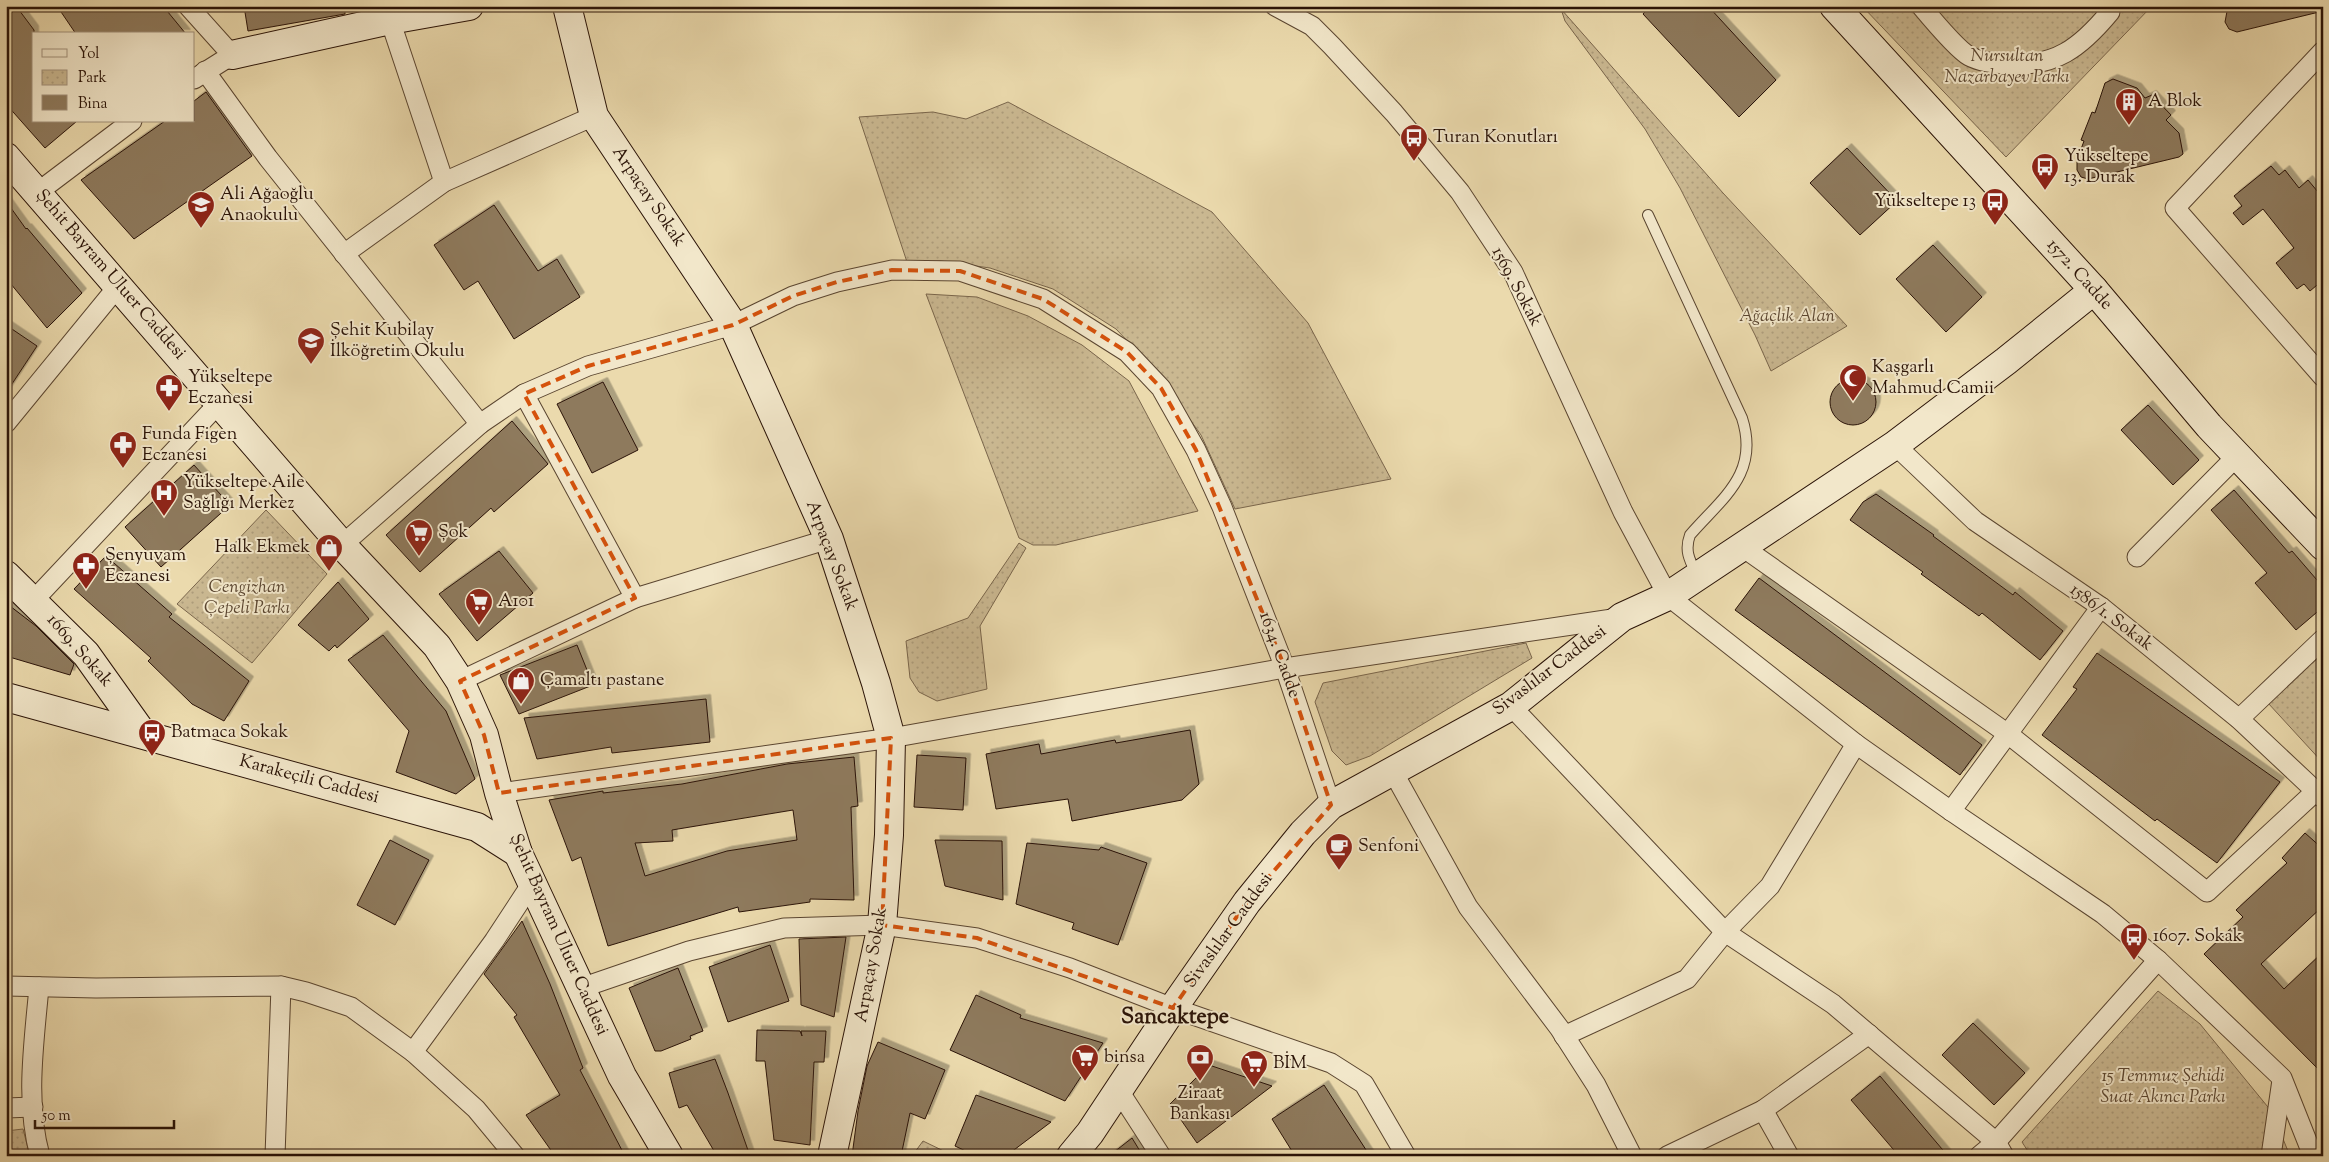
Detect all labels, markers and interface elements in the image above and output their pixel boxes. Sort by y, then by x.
legend [32,32,195,122]
text: Yol [78,44,100,65]
park label: Nursultan Nazarbayev Parkı [1944,44,2070,91]
text: Park [78,68,107,89]
building icon: A Blok [2114,87,2144,126]
place label: A Blok [2148,89,2202,115]
text: Bina [78,94,108,115]
bus stop icon: Turan Konutları [1399,123,1429,162]
place label: Turan Konutları [1433,125,1558,151]
street label: Arpaçay Sokak [605,141,691,253]
place label: Yükseltepe 13. Durak [2064,144,2149,191]
bus stop icon: Yükseltepe 13. Durak [2030,152,2060,191]
place label: Ali Ağaoğlu Anaokulu [220,182,314,229]
street label: Şehit Bayram Uluer Caddesi [29,184,191,366]
bus stop icon: Yükseltepe 13 [1980,187,2010,226]
place label: Yükseltepe 13 [1874,189,1976,215]
school or university icon: Ali Ağaoğlu Anaokulu [186,190,216,229]
street label: 1572. Cadde [2040,233,2118,317]
street label: 1569. Sokak [1484,243,1548,332]
park label: Ağaçlık Alan [1739,304,1836,330]
place label: Şehit Kubilay İlköğretim Okulu [330,318,465,365]
school or university icon: Şehit Kubilay İlköğretim Okulu [296,326,326,365]
place label: Kaşgarlı Mahmud Camii [1872,355,1994,402]
mosque icon: Kaşgarlı Mahmud Camii [1838,363,1868,402]
place label: Yükseltepe Eczanesi [188,365,273,412]
pharmacy icon: Yükseltepe Eczanesi [154,373,184,412]
place label: Funda Figen Eczanesi [142,422,238,469]
pharmacy icon: Funda Figen Eczanesi [108,430,138,469]
place label: Yükseltepe Aile Sağlığı Merkez [183,470,305,517]
hospital icon: Yükseltepe Aile Sağlığı Merkez [149,478,179,517]
street label: Arpaçay Sokak [798,497,864,615]
supermarket icon: Şok [404,518,434,557]
place label: Şok [438,520,468,546]
shop icon: Halk Ekmek [314,533,344,572]
place label: Halk Ekmek [215,535,310,561]
place label: Şenyuvam Eczanesi [105,543,186,590]
pharmacy icon: Şenyuvam Eczanesi [71,551,101,590]
park label: Cengizhan Çepeli Parkı [204,575,290,622]
street label: 1586/1. Sokak [2064,578,2159,658]
supermarket icon: A101 [464,587,494,626]
place label: A101 [498,589,534,615]
street label: 1634. Cadde [1251,608,1307,702]
street label: 1669. Sokak [40,609,118,693]
street label: Sivaslılar Caddesi [1487,619,1613,723]
shop icon: Çamaltı pastane [506,666,536,705]
place label: Çamaltı pastane [540,668,664,694]
bus stop icon: Batmaca Sokak [137,718,167,757]
place label: Batmaca Sokak [171,720,288,746]
street label: Karakeçili Caddesi [236,749,382,811]
street label: Şehit Bayram Uluer Caddesi [502,830,614,1040]
cafe icon: Senfoni [1324,832,1354,871]
place label: Senfoni [1358,834,1419,860]
street label: Sivaslılar Caddesi [1178,868,1280,994]
street label: Arpaçay Sokak [849,905,895,1025]
bus stop icon: 1607. Sokak [2119,922,2149,961]
place label: 1607. Sokak [2153,924,2243,950]
district label: Sancaktepe [1121,1002,1229,1034]
supermarket icon: binsa [1070,1043,1100,1082]
bank icon: Ziraat Bankası [1185,1043,1215,1082]
place label: binsa [1104,1045,1145,1071]
supermarket icon: BİM [1239,1049,1269,1088]
place label: BİM [1273,1051,1307,1077]
park label: 15 Temmuz Şehidi Suat Akıncı Parkı [2101,1064,2225,1111]
place label: Ziraat Bankası [1170,1081,1230,1128]
scale bar [35,1097,174,1129]
text: 50 m [41,1106,71,1127]

